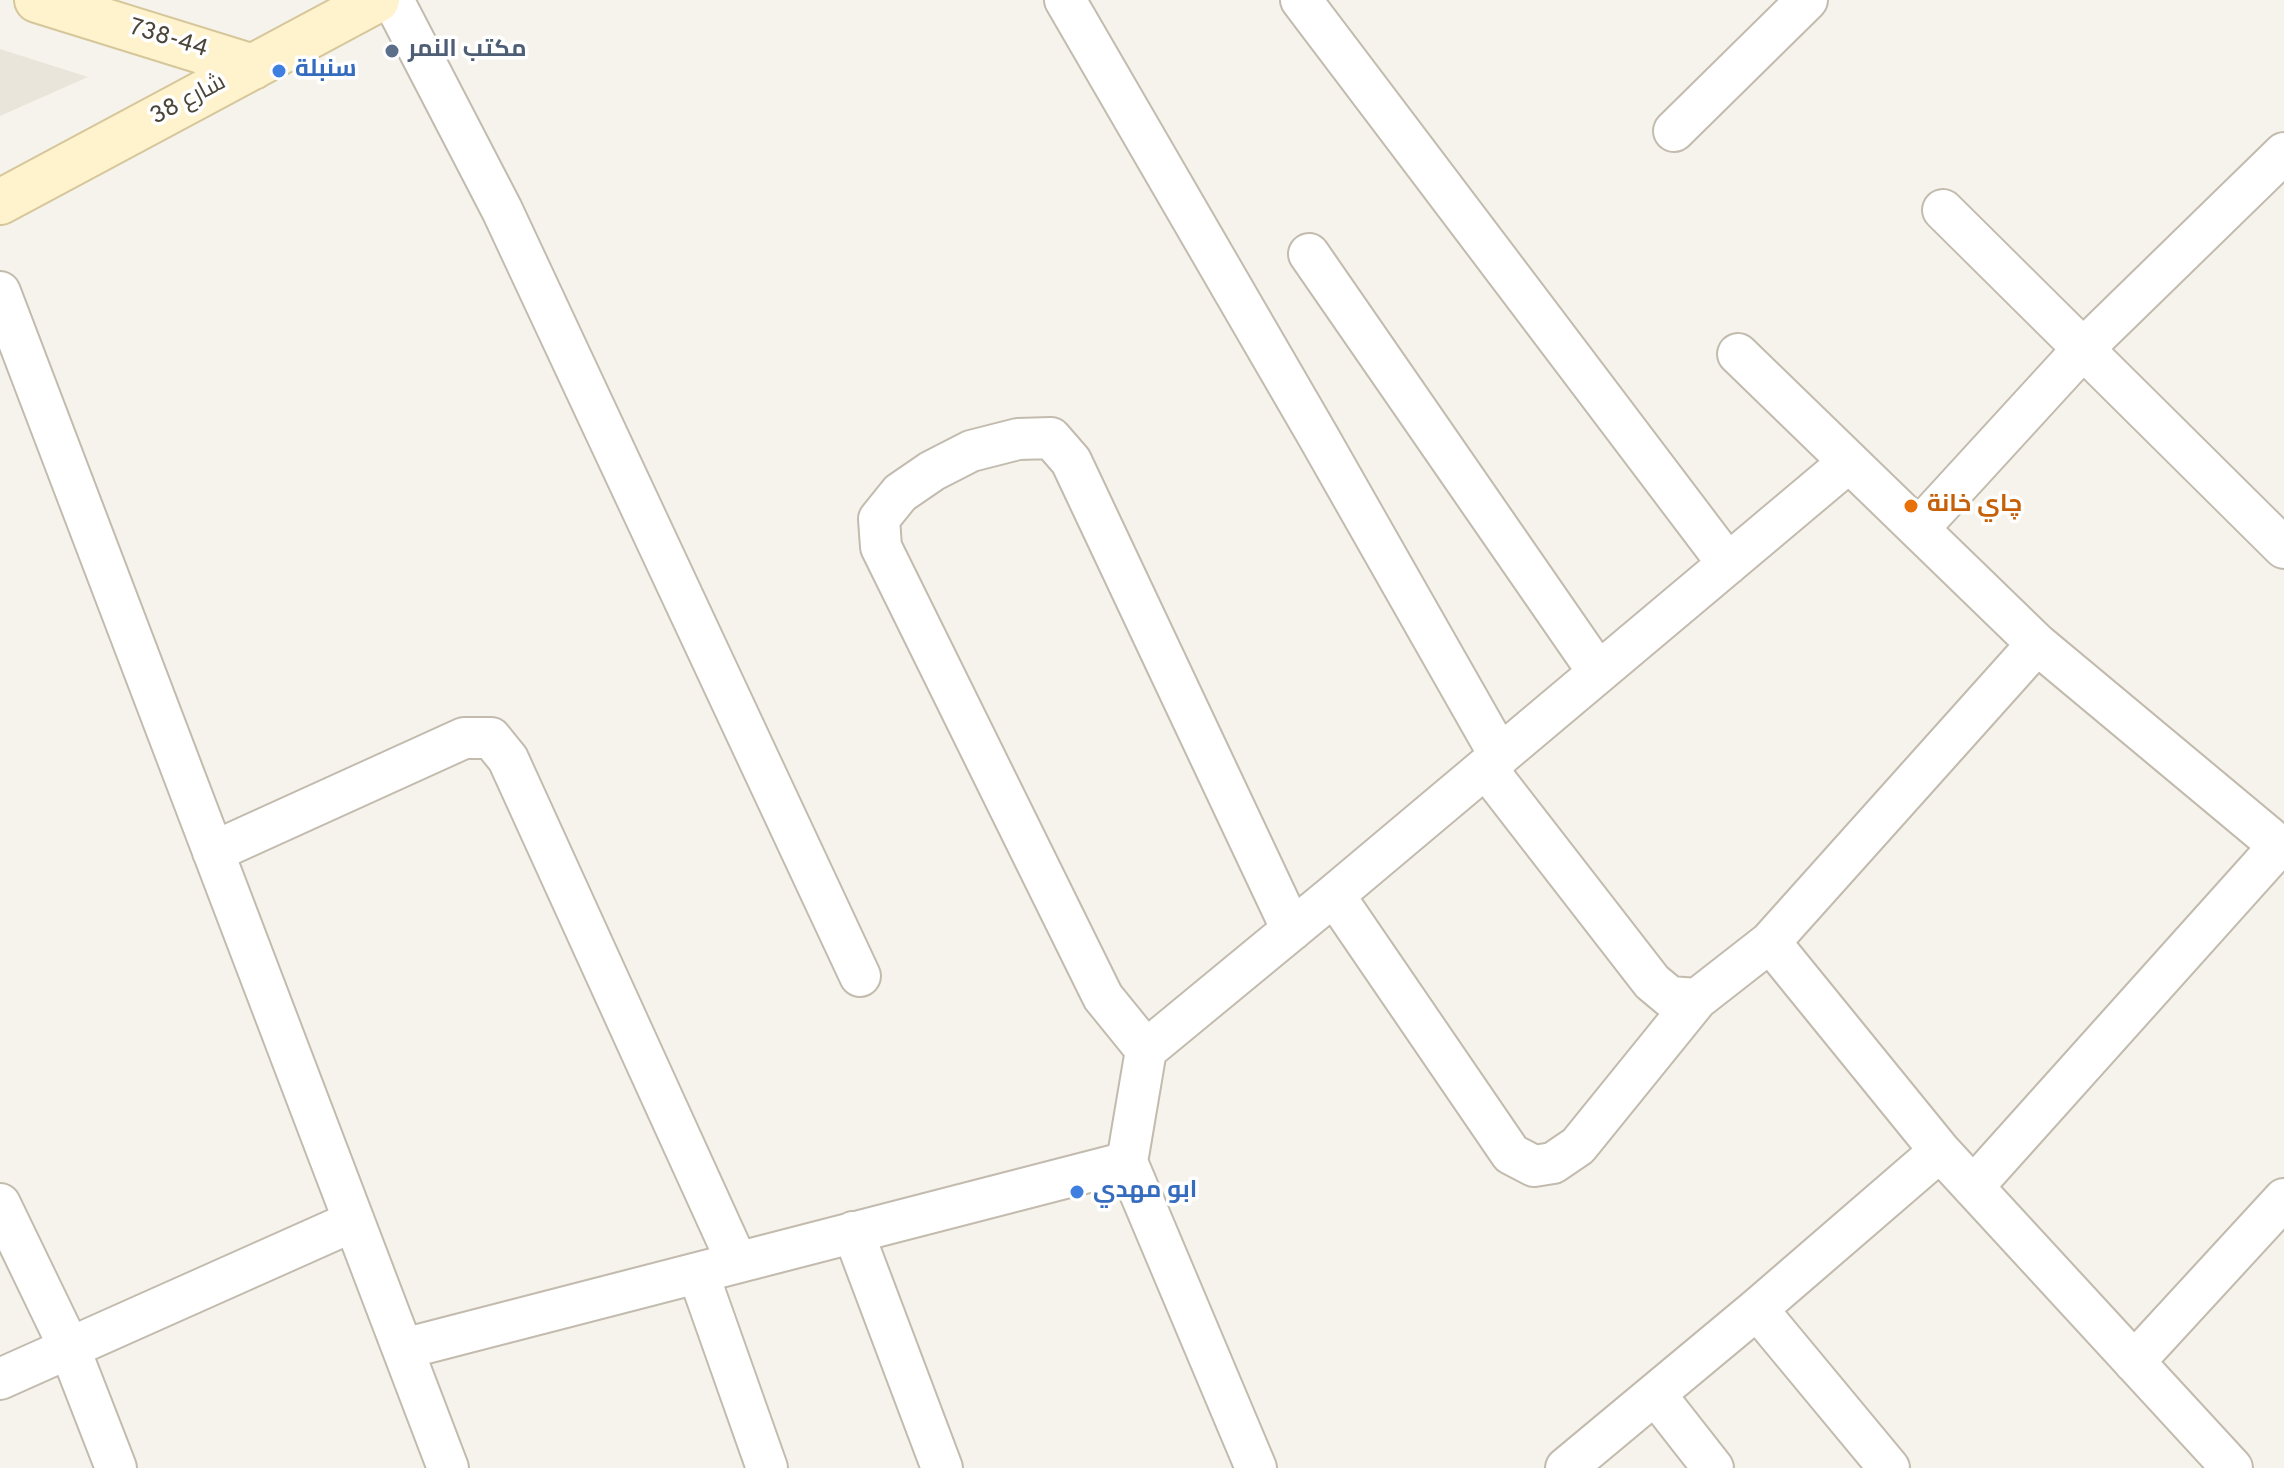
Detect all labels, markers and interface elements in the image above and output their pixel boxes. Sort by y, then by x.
street label: 738-44 [125,14,211,66]
place label: مكتب النمر [408,37,527,65]
marker: مكتب النمر [383,42,401,60]
place label: سنبلة [295,57,357,85]
marker: سنبلة [270,62,288,80]
street label: شارع 38 [146,69,232,133]
place label: چاي خانة [1927,492,2022,520]
marker: چاي خانة [1902,497,1920,515]
place label: ابو مهدي [1093,1178,1197,1206]
marker: ابو مهدي [1068,1183,1086,1201]

